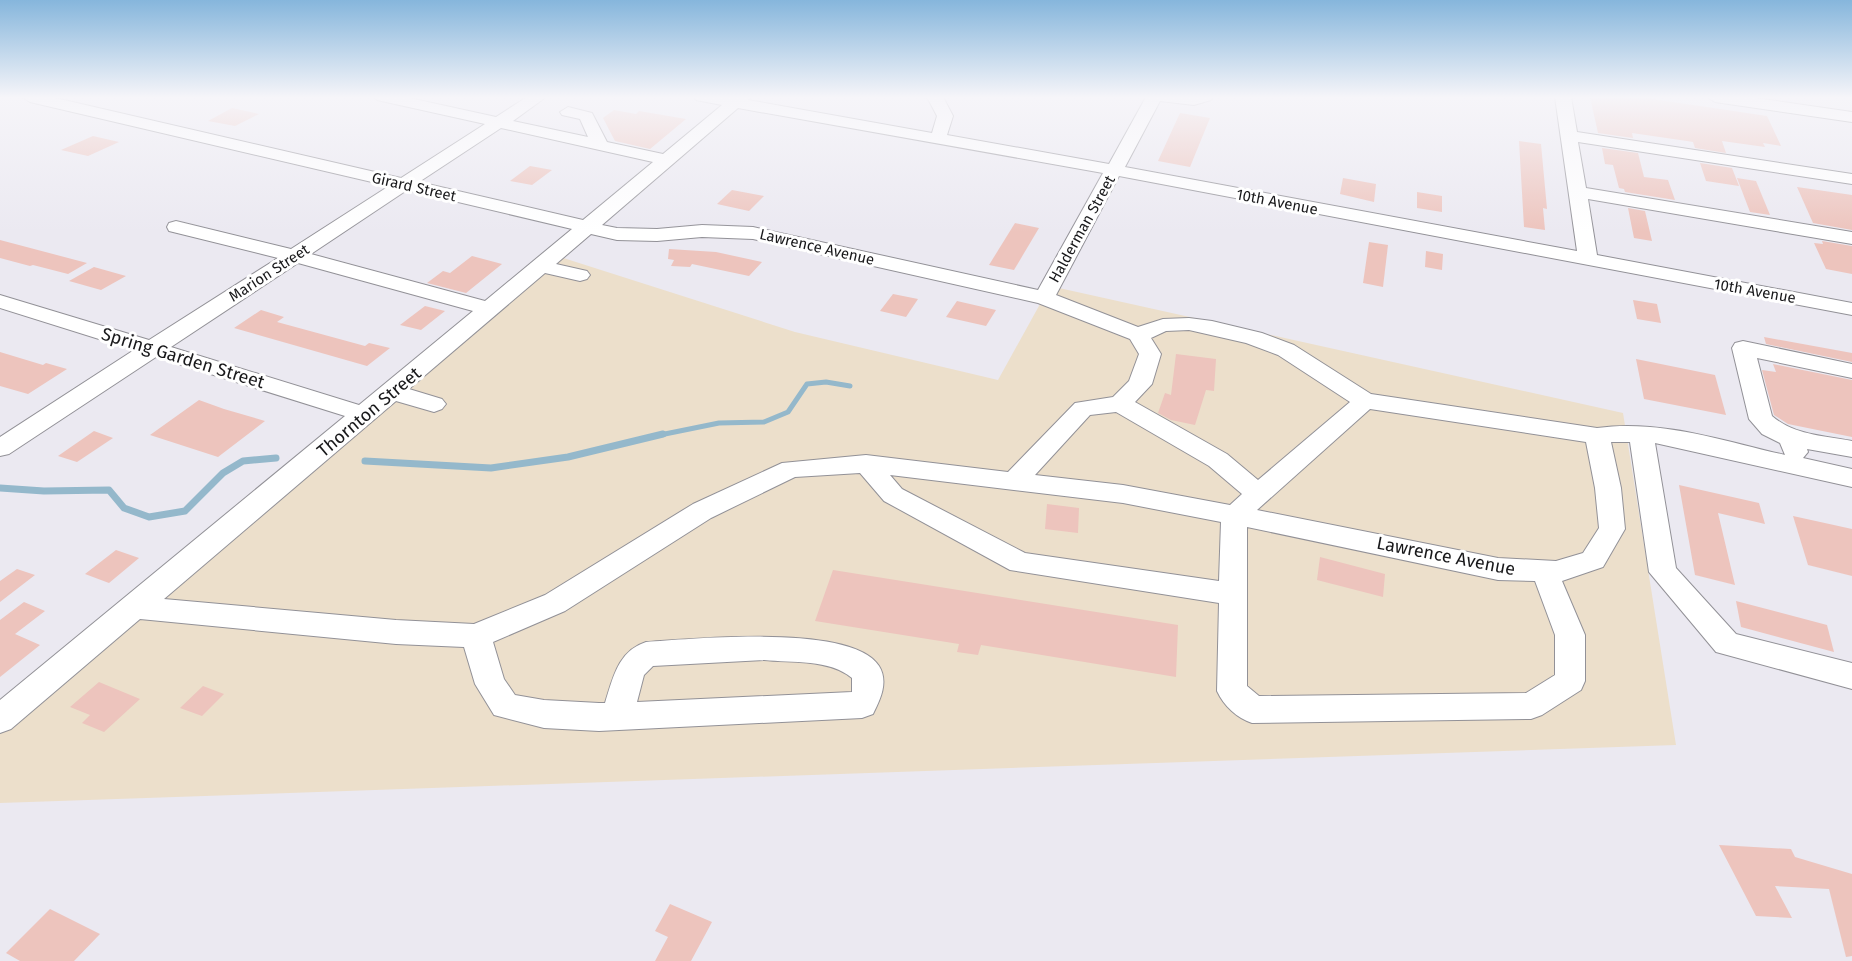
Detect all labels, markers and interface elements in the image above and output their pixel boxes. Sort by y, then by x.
street label: Girard Street [370,169,459,206]
street label: Halderman Street [1045,172,1119,286]
street label: 10th Avenue [1235,185,1319,219]
street label: Lawrence Avenue [758,225,876,269]
street label: Marion Street [225,240,313,306]
street label: 10th Avenue [1713,275,1797,307]
street label: Spring Garden Street [99,323,268,393]
street label: Thornton Street [313,362,426,462]
street label: Lawrence Avenue [1375,532,1517,580]

